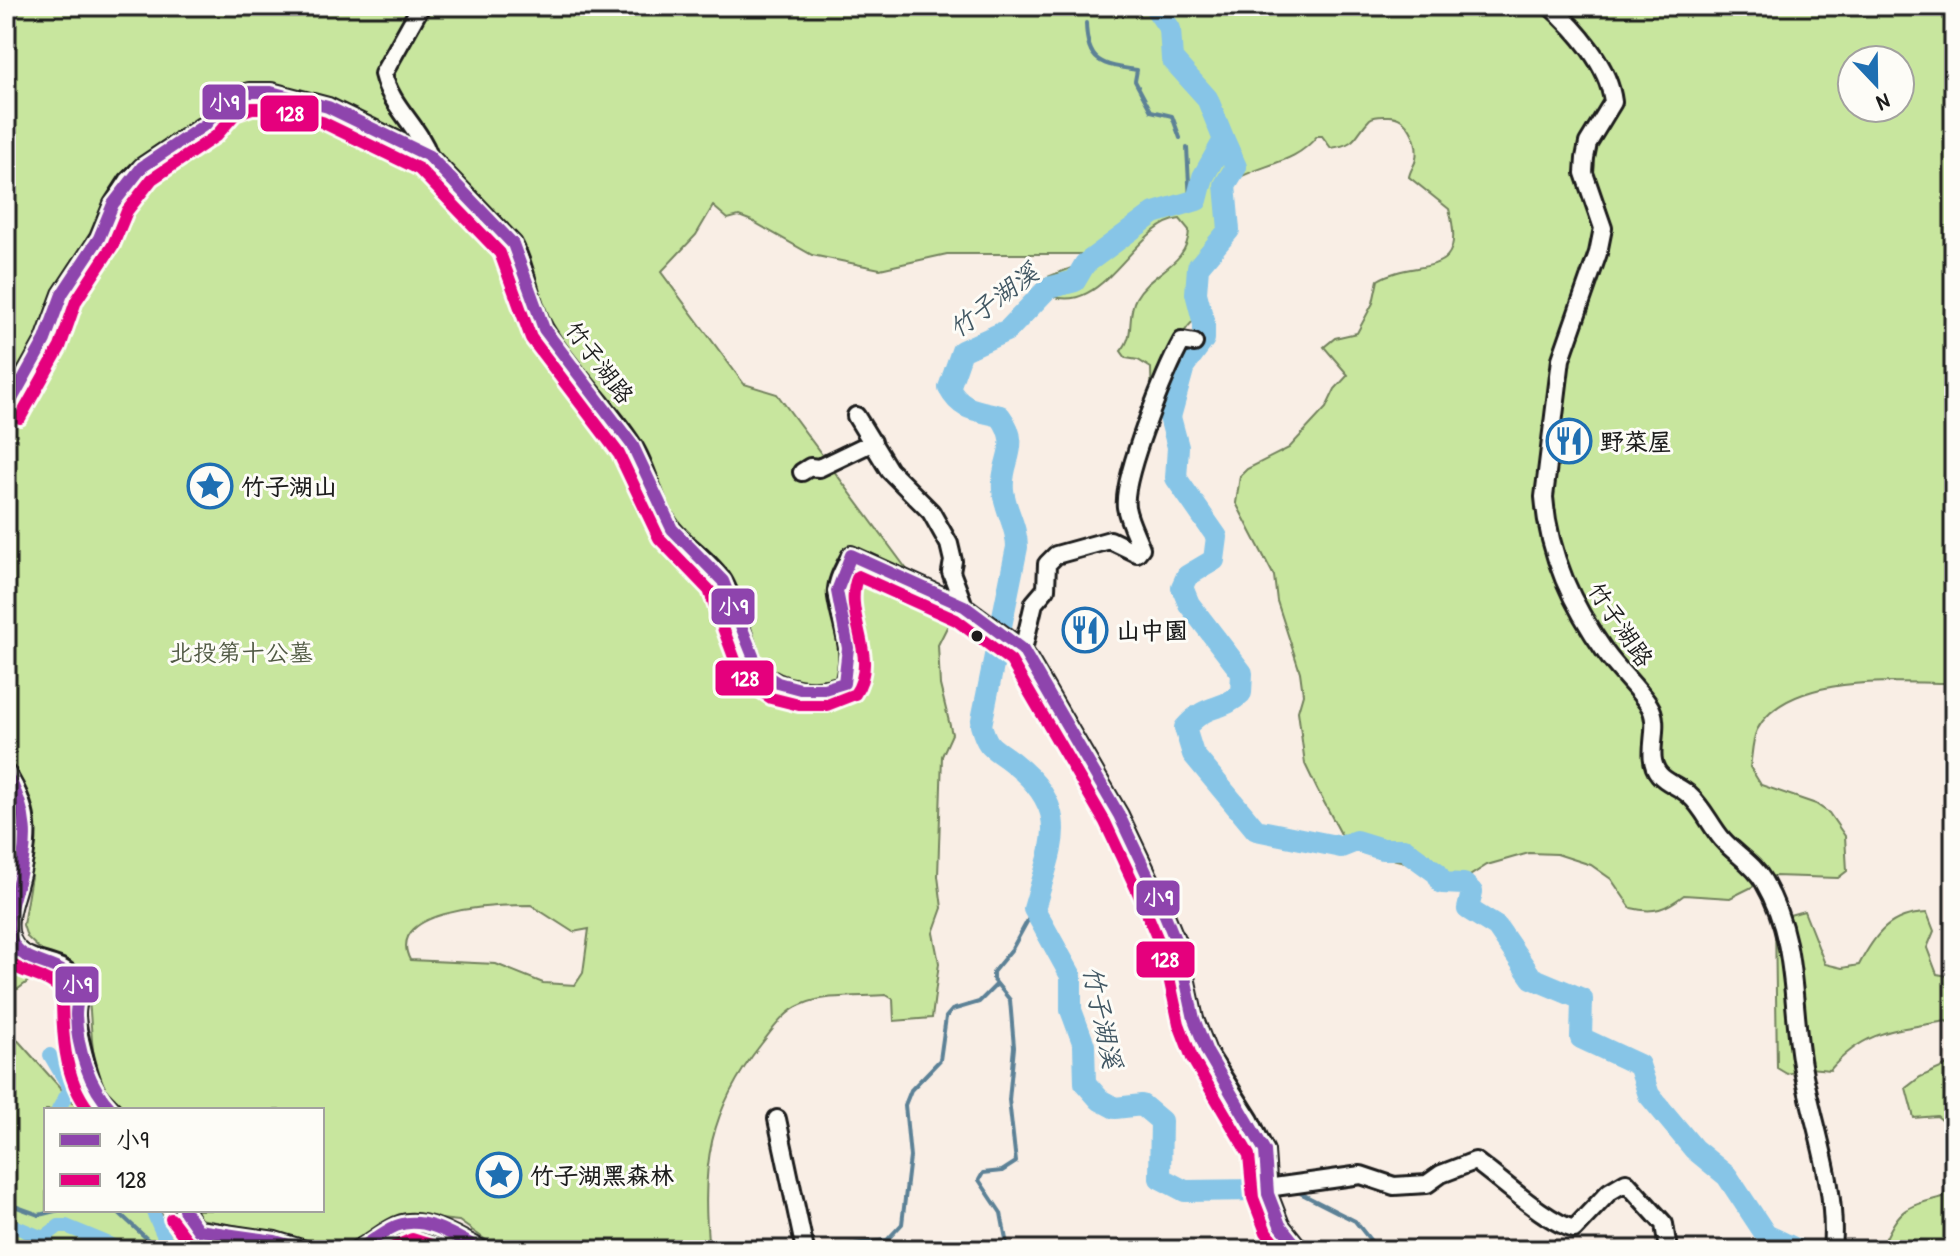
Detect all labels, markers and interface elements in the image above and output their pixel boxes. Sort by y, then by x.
north arrow [1836,44,1916,124]
line badge: 小9 [201,83,247,121]
text: N [1872,86,1895,119]
text: 小9 [209,87,239,117]
line badge: 128 [259,94,320,133]
text: 128 [276,98,304,128]
water label: 竹子湖溪 [941,254,1047,345]
street label: 竹子湖路 [558,314,642,410]
restaurant icon: 野菜屋 [1545,417,1593,465]
place label: 野菜屋 [1600,425,1672,457]
place icon: 竹子湖山 [186,462,234,510]
place label: 竹子湖山 [241,470,337,502]
street label: 竹子湖路 [1581,575,1661,673]
line badge: 小9 [710,587,756,626]
text: 小9 [718,591,748,621]
restaurant icon: 山中園 [1061,606,1109,654]
place label: 山中園 [1116,614,1188,646]
unlabelled marker [969,628,985,644]
park label: 北投第十公墓 [169,636,313,668]
line badge: 128 [714,659,775,697]
text: 128 [731,663,759,693]
line badge: 小9 [1135,879,1181,917]
text: 小9 [1143,882,1173,912]
line badge: 128 [1135,940,1196,979]
text: 128 [1151,944,1179,974]
water label: 竹子湖溪 [1075,962,1131,1073]
line badge: 小9 [54,965,100,1004]
text: 小9 [62,969,92,999]
legend [44,1108,324,1212]
text: 小9 [116,1123,149,1155]
place icon: 竹子湖黑森林 [475,1151,523,1199]
place label: 竹子湖黑森林 [530,1159,674,1191]
text: 128 [116,1163,146,1195]

